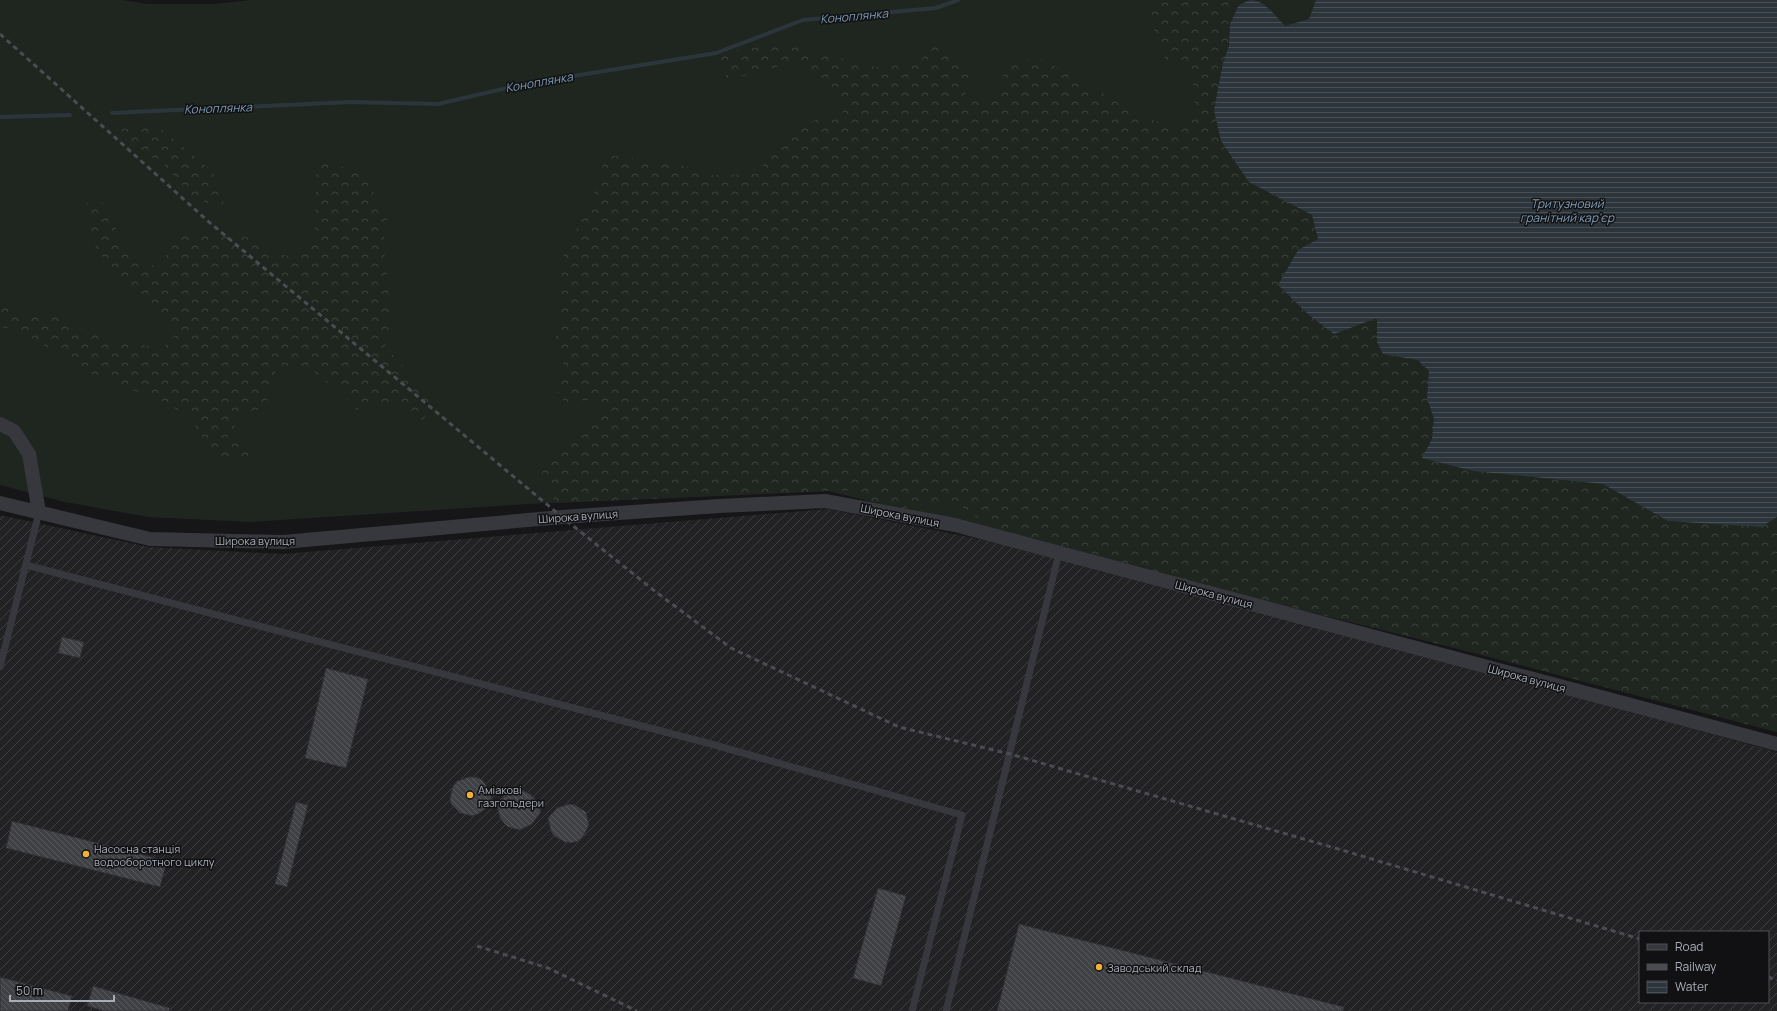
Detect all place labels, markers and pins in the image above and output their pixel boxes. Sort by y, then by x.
place label: Аміакові газгольдери [478,782,544,810]
marker: Аміакові газгольдери [465,790,475,800]
place label: Насосна станція водооборотного циклу [94,841,215,869]
marker: Насосна станція водооборотного циклу [81,849,91,859]
place label: Заводський склад [1107,960,1202,975]
marker: Заводський склад [1094,962,1104,972]

